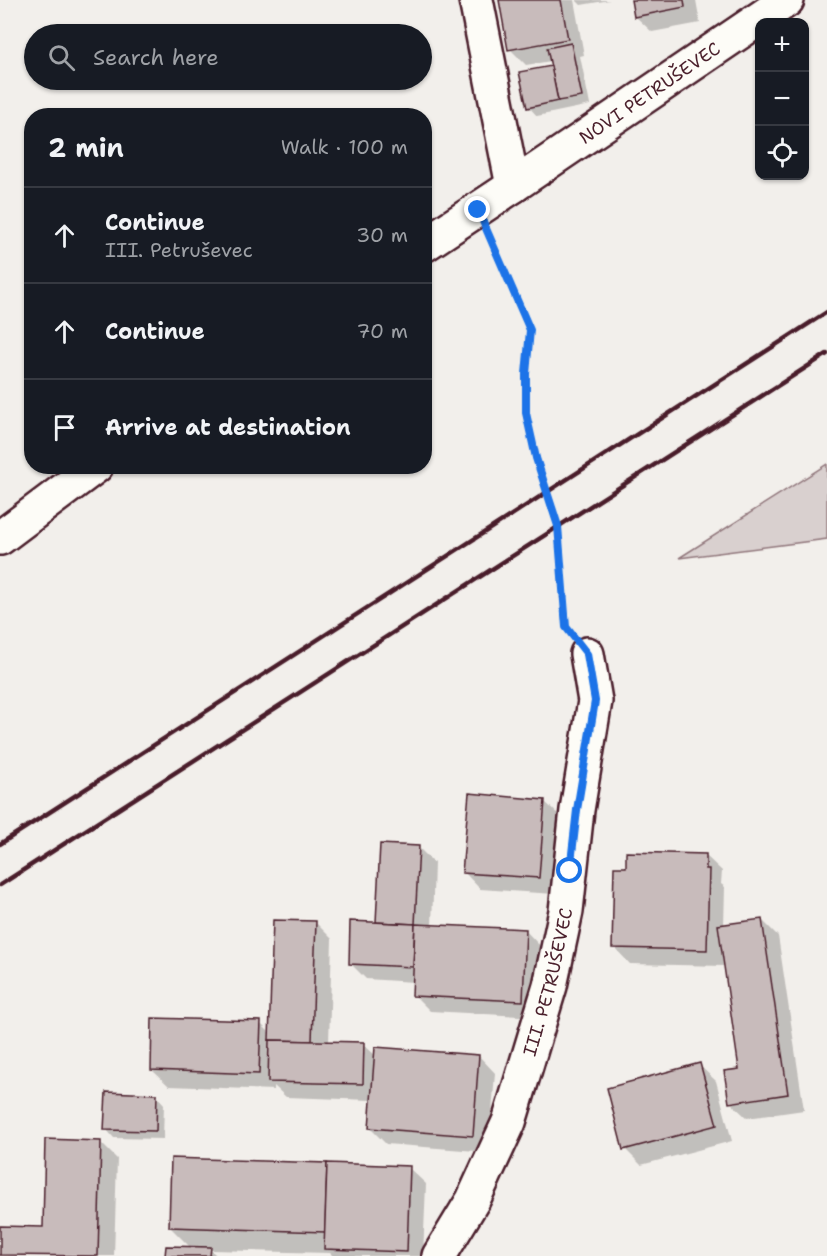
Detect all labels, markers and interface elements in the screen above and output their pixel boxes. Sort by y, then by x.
map controls [755,18,809,180]
button: + [755,18,809,72]
search box [24,24,432,90]
street label: NOVI PETRUŠEVEC [574,37,725,150]
icon: search [45,41,78,74]
text: Search here [93,43,219,72]
button: − [755,72,809,126]
button: locate [755,126,809,180]
text: 2 min [48,130,124,165]
text: Walk · 100 m [281,134,408,160]
route end [464,196,490,222]
text: Continue [105,208,205,237]
icon: ahead [48,219,81,252]
text: 30 m [356,222,408,248]
text: III. Petruševec [105,237,253,263]
icon: ahead [48,315,81,348]
text: Continue [105,317,205,346]
text: 70 m [356,318,408,344]
icon: arrive [48,411,81,444]
text: Arrive at destination [105,413,351,442]
route start [556,857,582,883]
street label: III. PETRUŠEVEC [518,906,578,1059]

